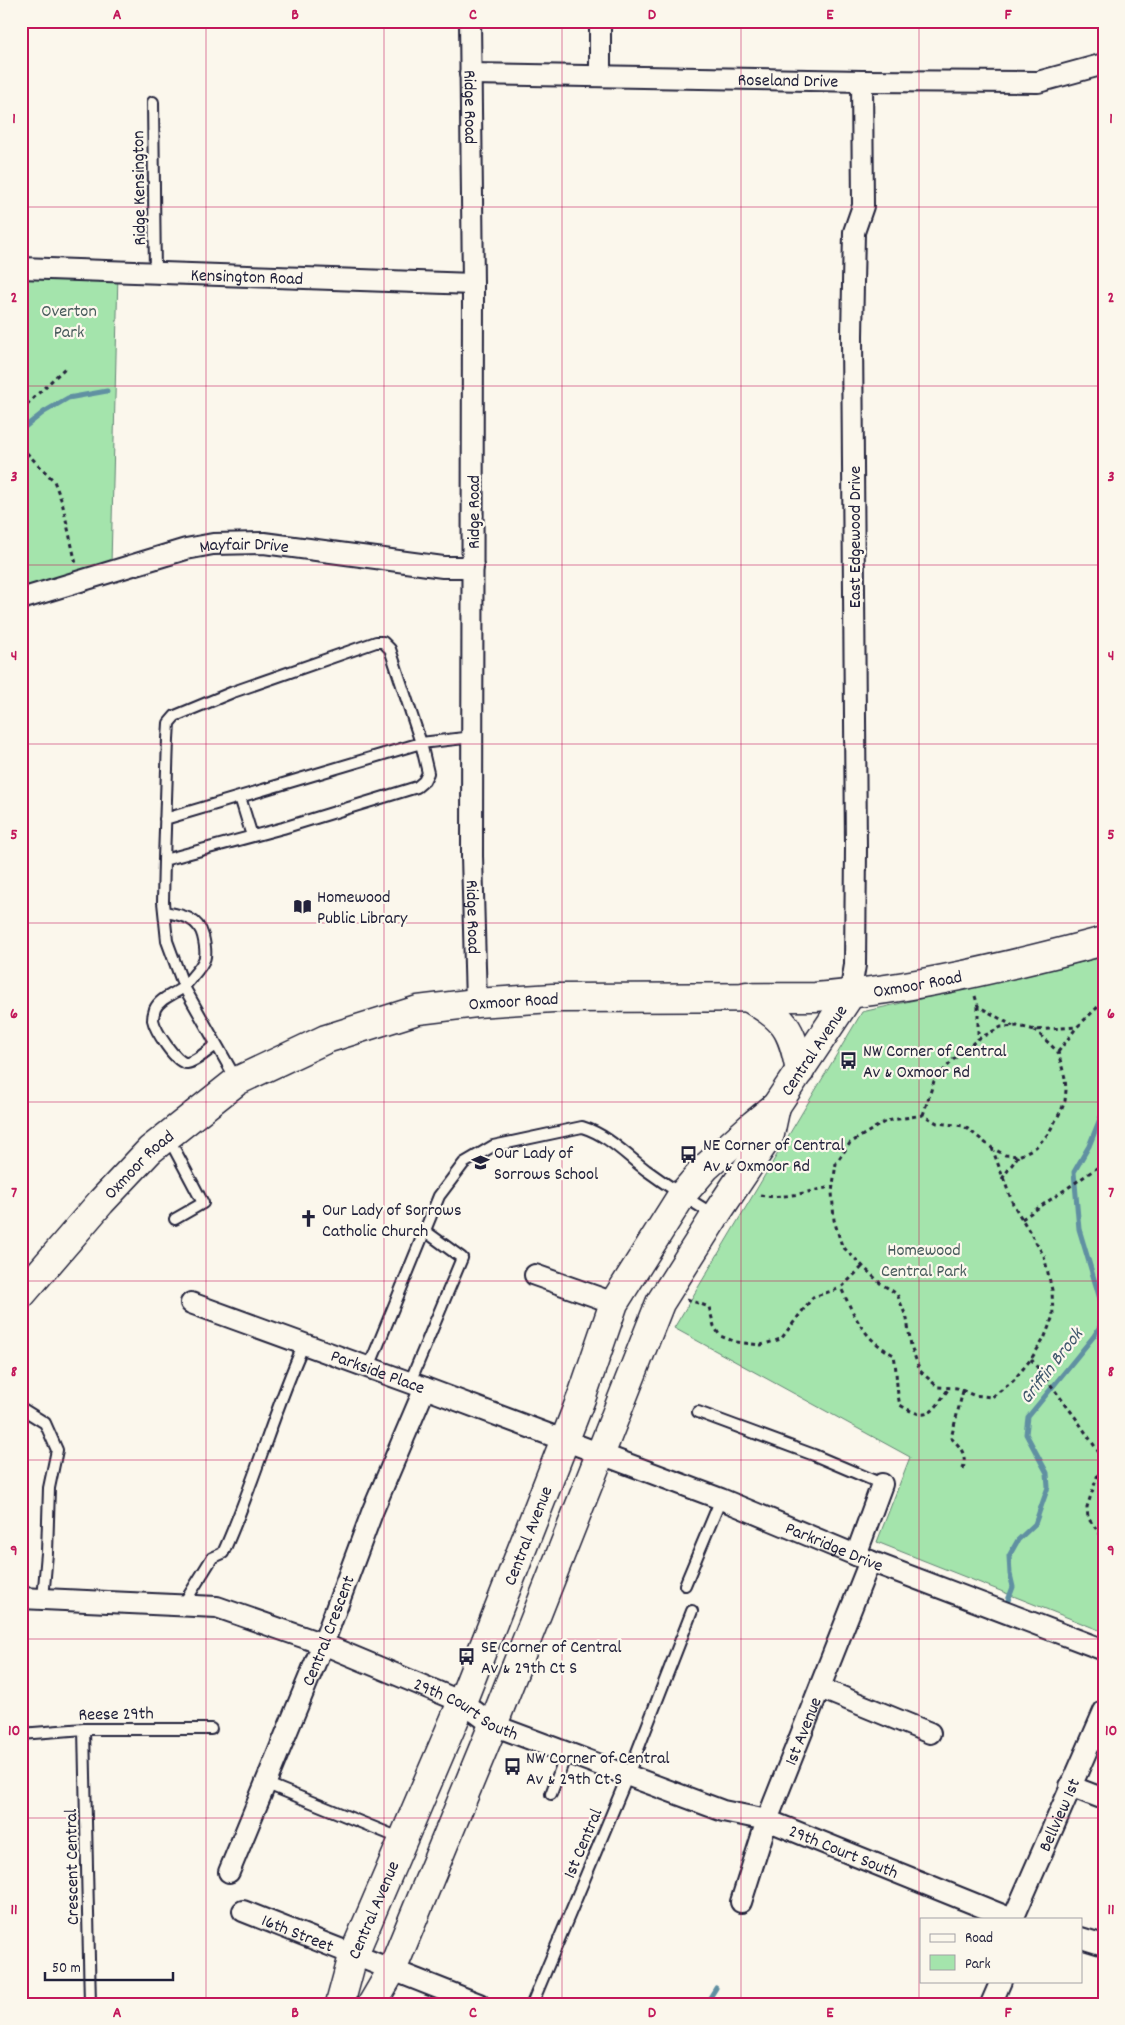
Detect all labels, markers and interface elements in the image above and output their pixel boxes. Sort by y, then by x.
text: A [113,4,122,27]
text: B [291,4,299,27]
text: C [469,4,477,27]
text: D [648,4,657,27]
text: E [826,4,834,27]
text: F [1004,4,1012,27]
street label: Roseland Drive [737,69,839,96]
street label: Ridge Road [456,70,481,144]
text: 1 [12,108,16,131]
text: 1 [1109,108,1113,131]
street label: Ridge Kensington [127,130,154,246]
street label: Kensington Road [190,264,303,293]
text: 2 [11,287,18,310]
text: 2 [1108,287,1115,310]
park label: Overton Park [41,300,97,346]
text: 3 [10,466,18,489]
street label: East Edgewood Drive [844,466,869,608]
text: 3 [1107,466,1115,489]
street label: Ridge Road [463,475,488,549]
street label: Mayfair Drive [198,533,290,561]
text: 4 [11,645,17,668]
text: 4 [1108,645,1114,668]
text: 5 [10,824,18,847]
text: 5 [1107,824,1115,847]
street label: Ridge Road [458,880,485,954]
place label: Homewood Public Library [317,886,408,932]
library icon: Homewood Public Library [293,896,313,916]
street label: Oxmoor Road [872,966,965,1006]
street label: Oxmoor Road [467,988,558,1019]
street label: Central Avenue [776,1001,855,1102]
text: 6 [10,1003,18,1026]
text: 6 [1107,1003,1115,1026]
place label: NW Corner of Central Av & Oxmoor Rd [863,1040,1007,1086]
bus stop icon: NW Corner of Central Av & Oxmoor Rd [839,1050,859,1070]
street label: Oxmoor Road [99,1125,180,1206]
place label: NE Corner of Central Av & Oxmoor Rd [703,1134,845,1180]
place label: Our Lady of Sorrows School [494,1142,599,1188]
bus stop icon: NE Corner of Central Av & Oxmoor Rd [679,1144,699,1164]
school or university icon: Our Lady of Sorrows School [470,1152,490,1172]
text: 7 [11,1182,17,1205]
text: 7 [1108,1182,1114,1205]
place label: Our Lady of Sorrows Catholic Church [322,1199,462,1245]
church icon: Our Lady of Sorrows Catholic Church [298,1209,318,1229]
park label: Homewood Central Park [881,1239,967,1285]
water label: Griffin Brook [1014,1322,1092,1411]
street label: Parkside Place [327,1345,428,1402]
text: 8 [11,1361,18,1384]
text: 8 [1108,1361,1115,1384]
street label: Central Avenue [499,1483,560,1590]
street label: Parkridge Drive [781,1517,886,1580]
text: 9 [10,1540,18,1563]
text: 9 [1107,1540,1115,1563]
street label: Central Crescent [297,1572,363,1690]
place label: SE Corner of Central Av & 29th Ct S [481,1636,622,1682]
bus stop icon: SE Corner of Central Av & 29th Ct S [457,1646,477,1666]
street label: 29th Court South [409,1673,521,1748]
street label: 1st Avenue [780,1694,830,1770]
street label: Reese 29th [78,1702,154,1729]
text: 10 [8,1720,20,1743]
text: 10 [1105,1720,1117,1743]
place label: NW Corner of Central Av & 29th Ct S [526,1747,670,1793]
bus stop icon: NW Corner of Central Av & 29th Ct S [502,1757,522,1777]
street label: Bellview 1st [1034,1775,1088,1856]
street label: 1st Central [558,1805,610,1883]
street label: Crescent Central [60,1808,87,1925]
street label: 29th Court South [784,1820,901,1887]
street label: Central Avenue [343,1858,407,1964]
text: 11 [10,1899,18,1922]
text: 11 [1107,1899,1115,1922]
street label: 16th Street [257,1909,337,1961]
legend [920,1918,1082,1982]
text: Road [965,1928,993,1950]
scale bar [45,1950,172,1982]
text: Park [965,1954,991,1976]
text: 50 m [52,1958,81,1980]
text: A [113,2002,122,2025]
text: B [291,2002,299,2025]
text: C [469,2002,477,2025]
text: D [648,2002,657,2025]
text: E [826,2002,834,2025]
text: F [1004,2002,1012,2025]

